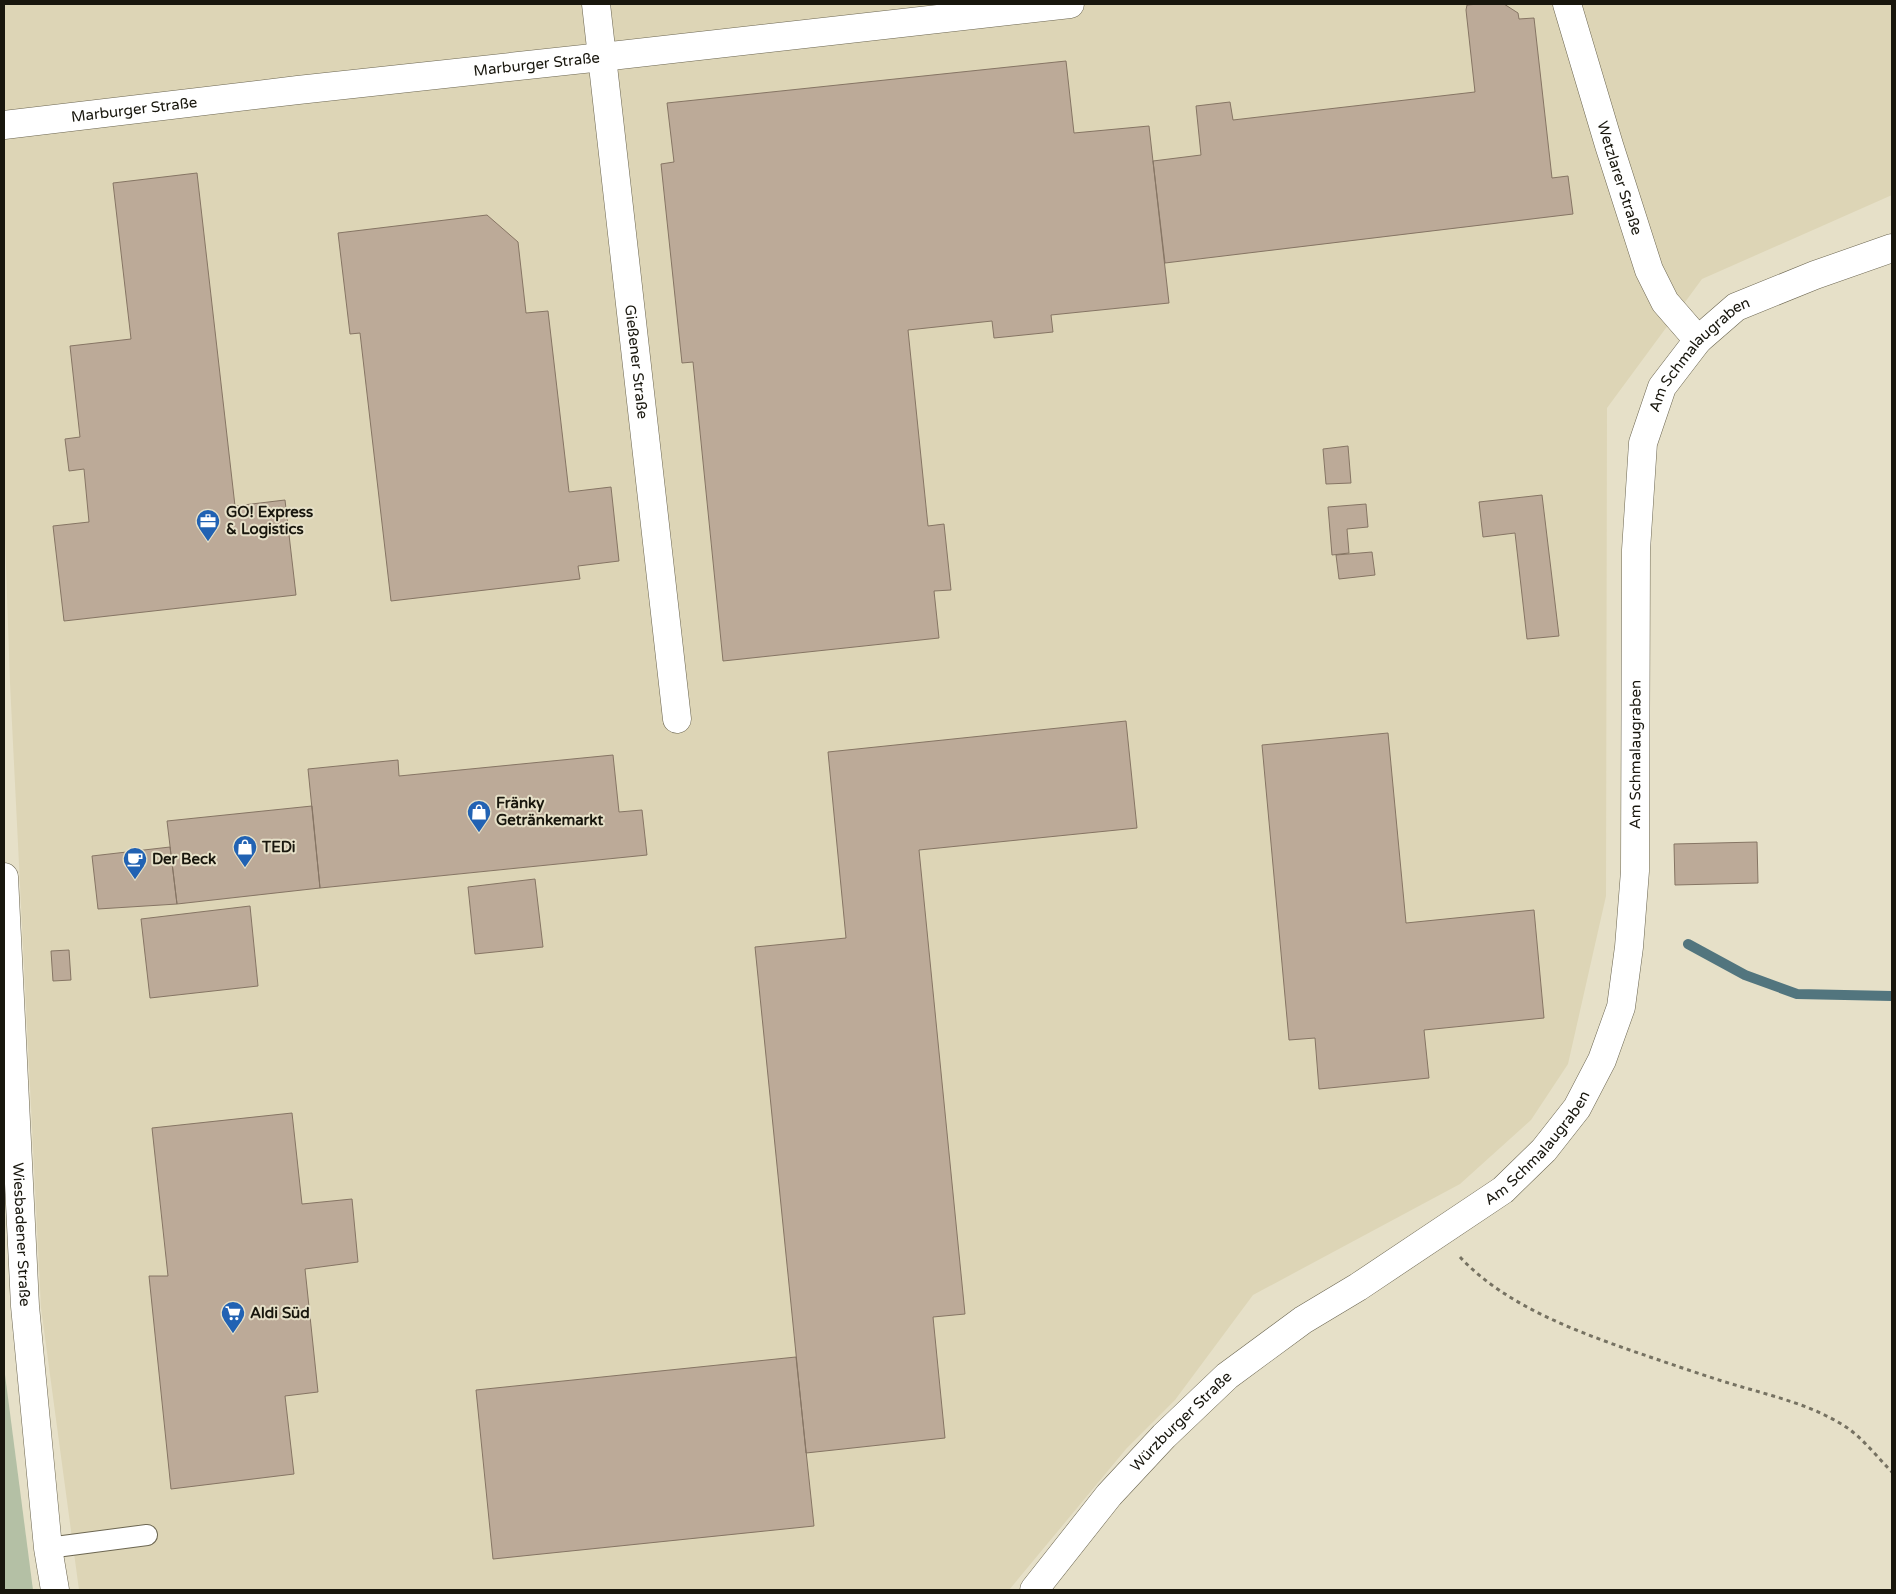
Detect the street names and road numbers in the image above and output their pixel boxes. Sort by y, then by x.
street label: Marburger Straße [472,48,601,80]
street label: Marburger Straße [70,93,198,126]
street label: Wetzlarer Straße [1593,119,1646,237]
street label: Am Schmalaugraben [1645,293,1753,414]
street label: Gießener Straße [621,304,652,420]
street label: Am Schmalaugraben [1626,680,1645,829]
street label: Am Schmalaugraben [1481,1088,1593,1209]
street label: Wiesbadener Straße [9,1162,34,1307]
street label: Würzburger Straße [1127,1367,1235,1475]

